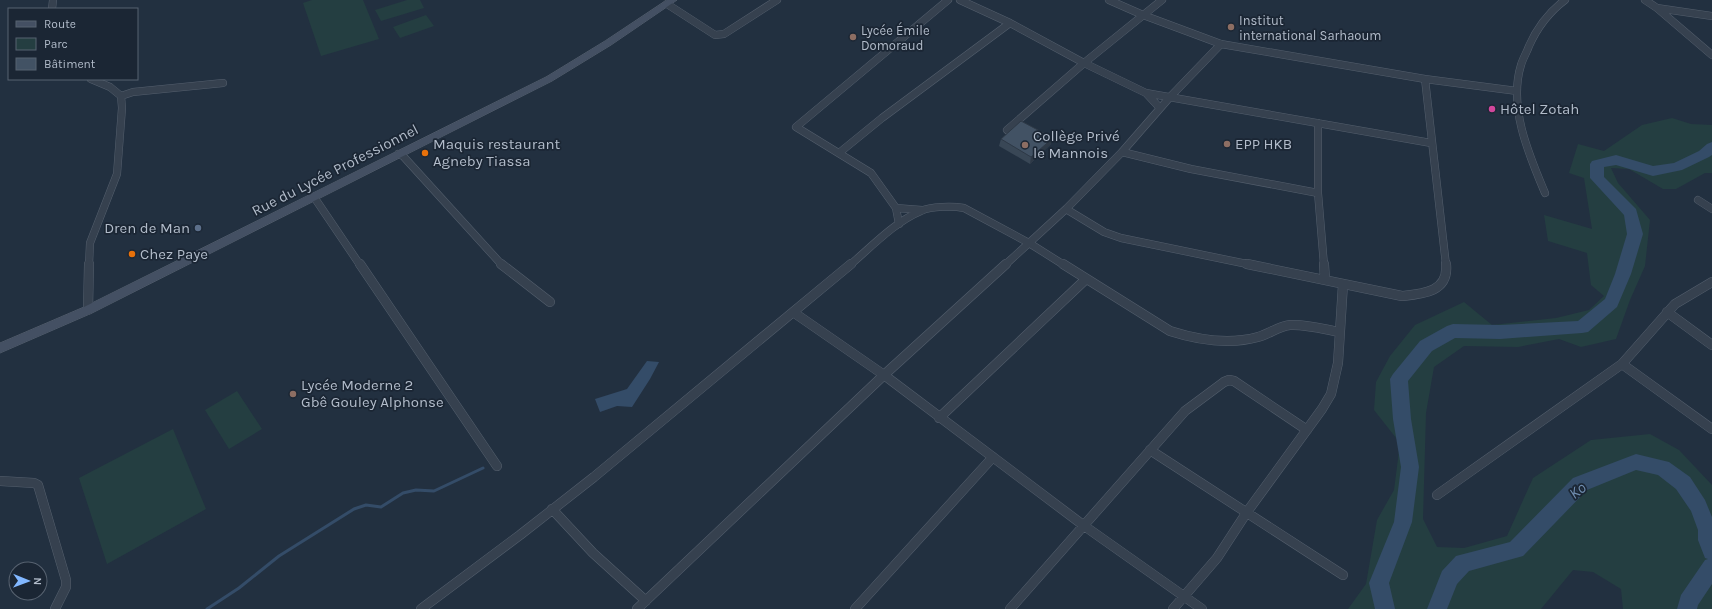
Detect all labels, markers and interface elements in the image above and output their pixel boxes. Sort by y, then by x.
legend [8,8,138,80]
place label: Institut international Sarhaoum [1239,13,1381,43]
text: Route [44,17,76,31]
place label: Lycée Émile Domoraud [861,21,930,53]
marker: Institut international Sarhaoum [1226,22,1236,32]
marker: Lycée Émile Domoraud [848,32,858,42]
text: Parc [44,37,68,51]
text: Bâtiment [44,57,96,71]
place label: Hôtel Zotah [1500,100,1579,118]
marker: Hôtel Zotah [1487,104,1497,114]
street label: Rue du Lycée Professionnel [249,120,421,220]
place label: Collège Privé le Mannois [1033,127,1120,162]
place label: Maquis restaurant Agneby Tiassa [433,135,560,170]
place label: EPP HKB [1235,135,1292,153]
marker: EPP HKB [1222,139,1232,149]
marker: Collège Privé le Mannois [1020,140,1030,150]
marker: Maquis restaurant Agneby Tiassa [420,148,430,158]
place label: Dren de Man [104,219,190,237]
marker: Dren de Man [193,223,203,233]
place label: Chez Paye [140,245,208,263]
marker: Chez Paye [127,249,137,259]
place label: Lycée Moderne 2 Gbê Gouley Alphonse [301,376,444,411]
marker: Lycée Moderne 2 Gbê Gouley Alphonse [288,389,298,399]
water label: Ko [1565,478,1590,503]
north arrow [8,561,48,601]
text: N [31,577,44,585]

